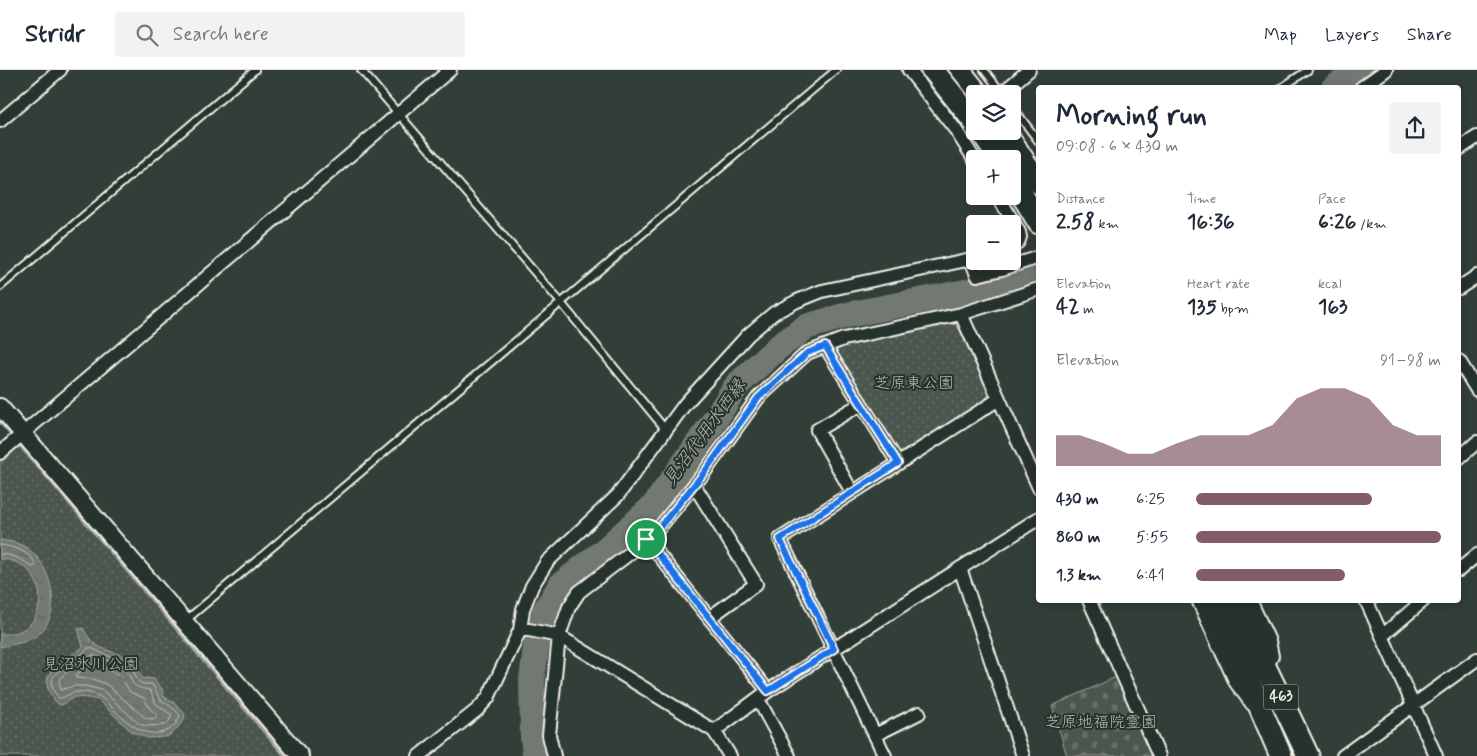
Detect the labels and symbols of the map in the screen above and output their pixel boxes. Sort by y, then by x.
water label: 見沼代用水西縁 [658,373,753,491]
park label: 芝原東公園 [874,373,954,394]
pin [625,518,667,560]
park label: 見沼氷川公園 [43,654,139,675]
road number: 463 [1264,684,1298,710]
park label: 芝原地福院霊園 [1045,712,1157,733]

